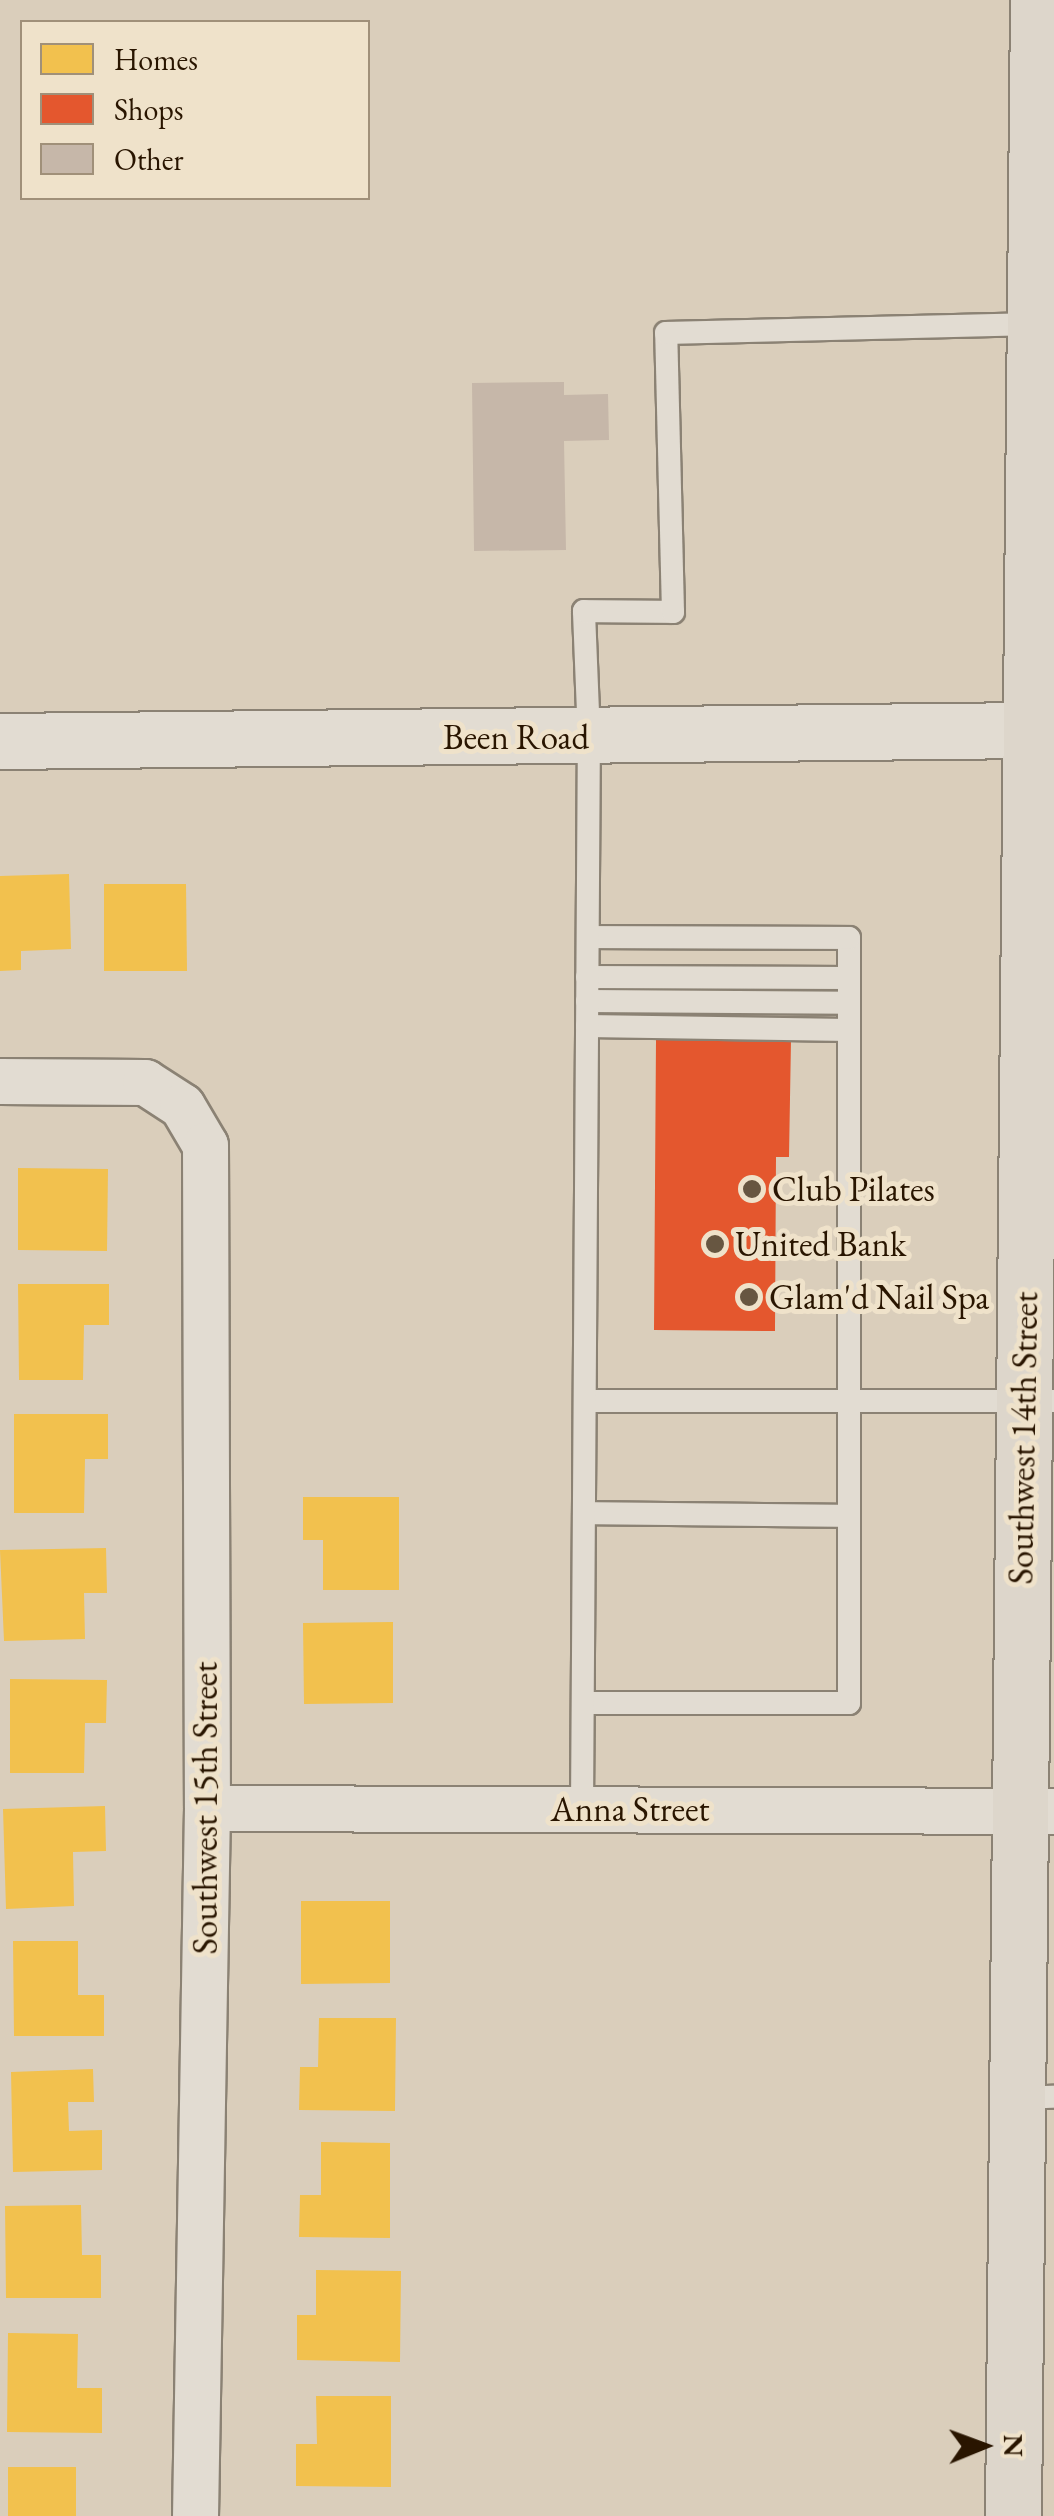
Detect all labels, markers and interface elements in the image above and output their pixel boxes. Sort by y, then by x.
legend [20,20,370,200]
text: Homes [114,40,198,79]
text: Shops [114,90,184,129]
text: Other [114,140,183,179]
street label: Been Road [443,716,589,758]
place label: Club Pilates [772,1168,935,1210]
marker: Club Pilates [741,1178,763,1200]
place label: United Bank [735,1223,906,1265]
marker: United Bank [704,1233,726,1255]
place label: Glam'd Nail Spa [769,1276,989,1318]
marker: Glam'd Nail Spa [738,1286,760,1308]
street label: Southwest 14th Street [999,1291,1047,1585]
street label: Southwest 15th Street [184,1662,226,1954]
street label: Anna Street [550,1788,710,1830]
north arrow [934,2396,1034,2496]
text: N [996,2434,1032,2457]

